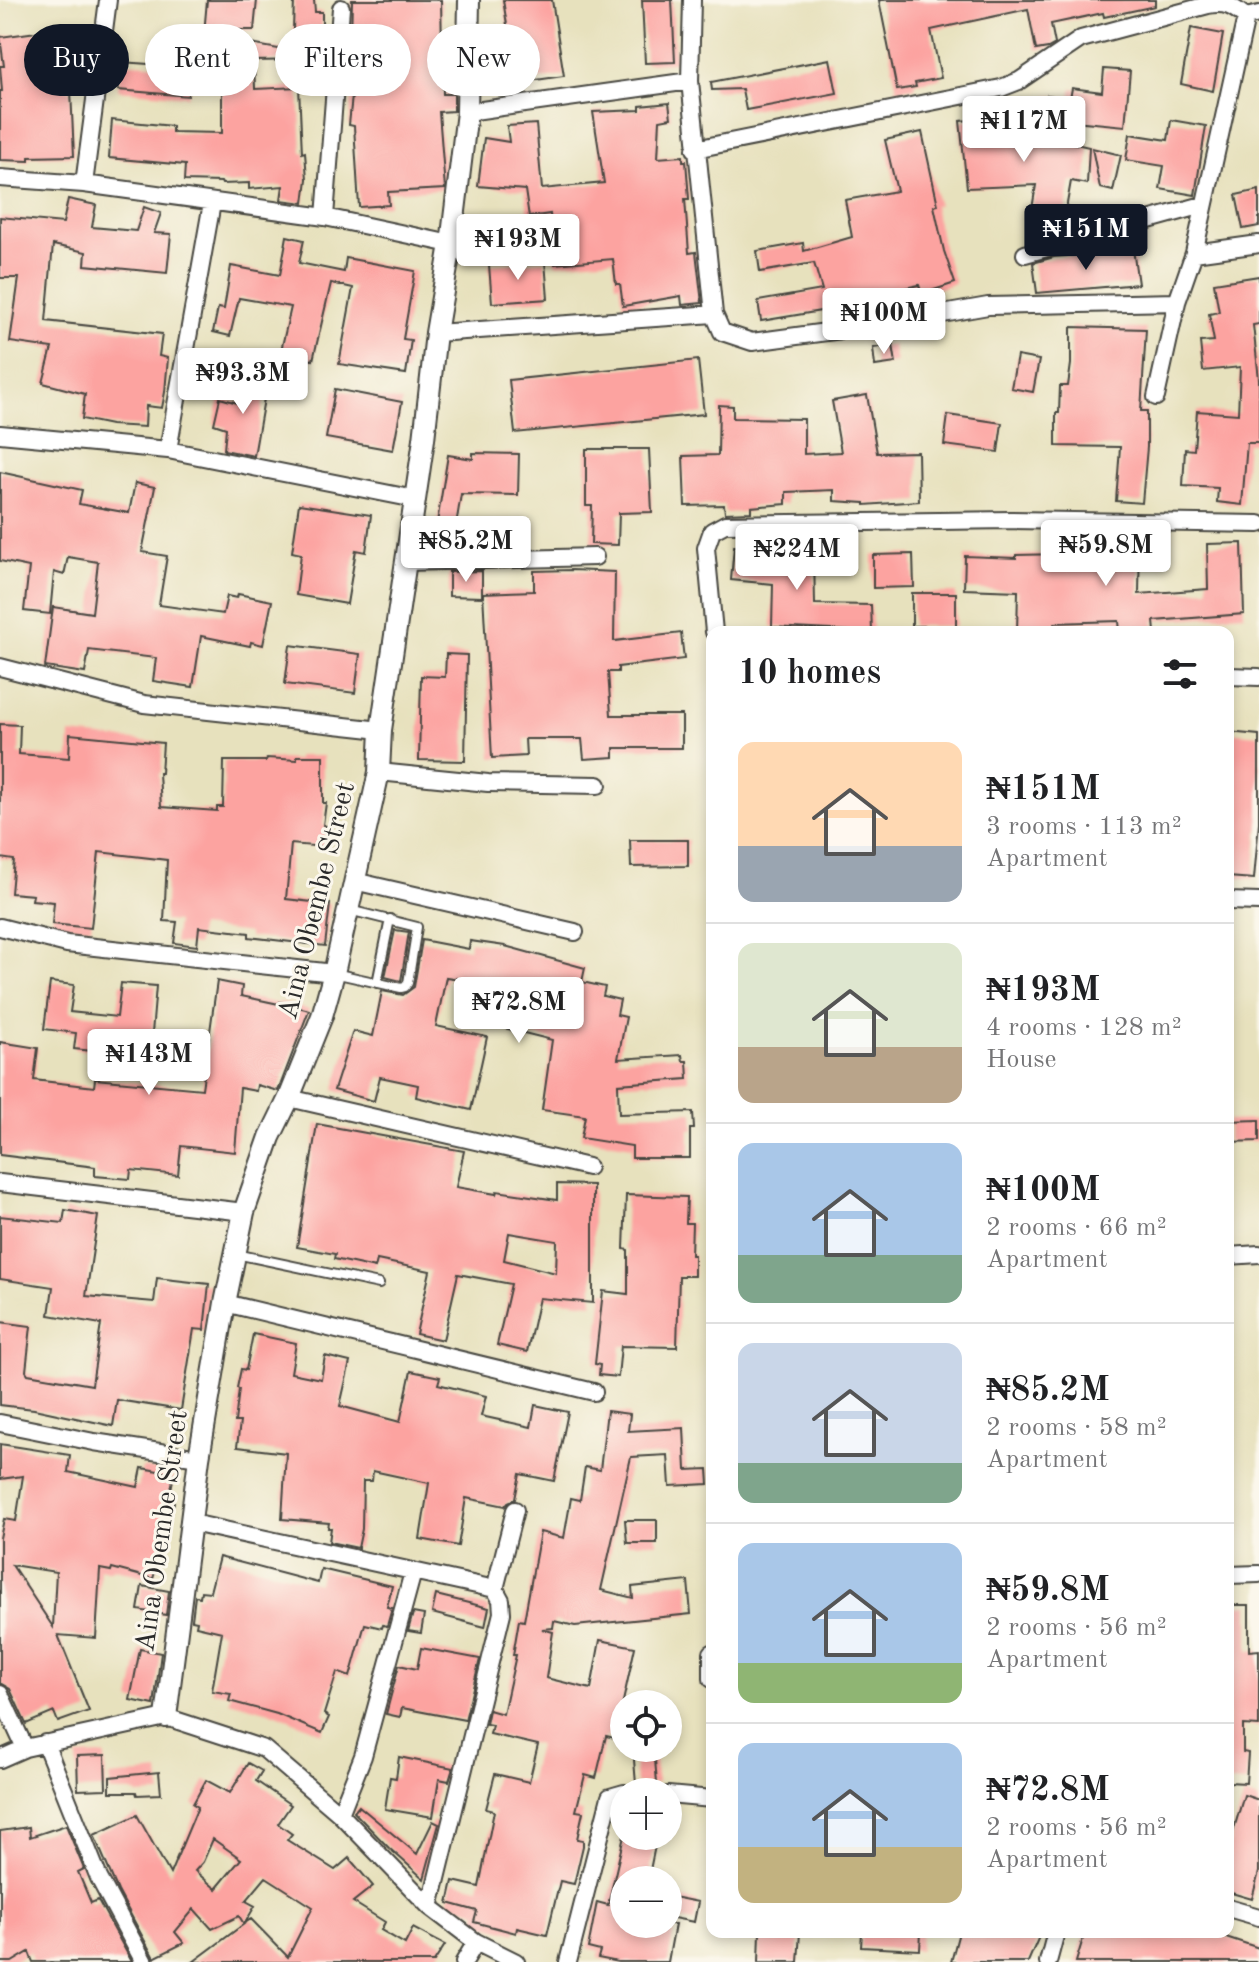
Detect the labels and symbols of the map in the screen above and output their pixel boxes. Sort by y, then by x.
pin: ₦117M [968,96,1080,164]
pin: ₦151M [1030,204,1142,272]
pin: ₦193M [462,214,574,282]
pin: ₦100M [828,288,940,356]
pin: ₦93.3M [178,348,308,416]
pin: ₦85.2M [401,516,531,584]
pin: ₦59.8M [1041,520,1171,588]
pin: ₦224M [741,524,853,592]
street label: Aina Obembe Street [275,779,361,1023]
pin: ₦72.8M [454,977,584,1045]
pin: ₦143M [93,1029,205,1097]
street label: Aina Obembe Street [132,1408,194,1654]

